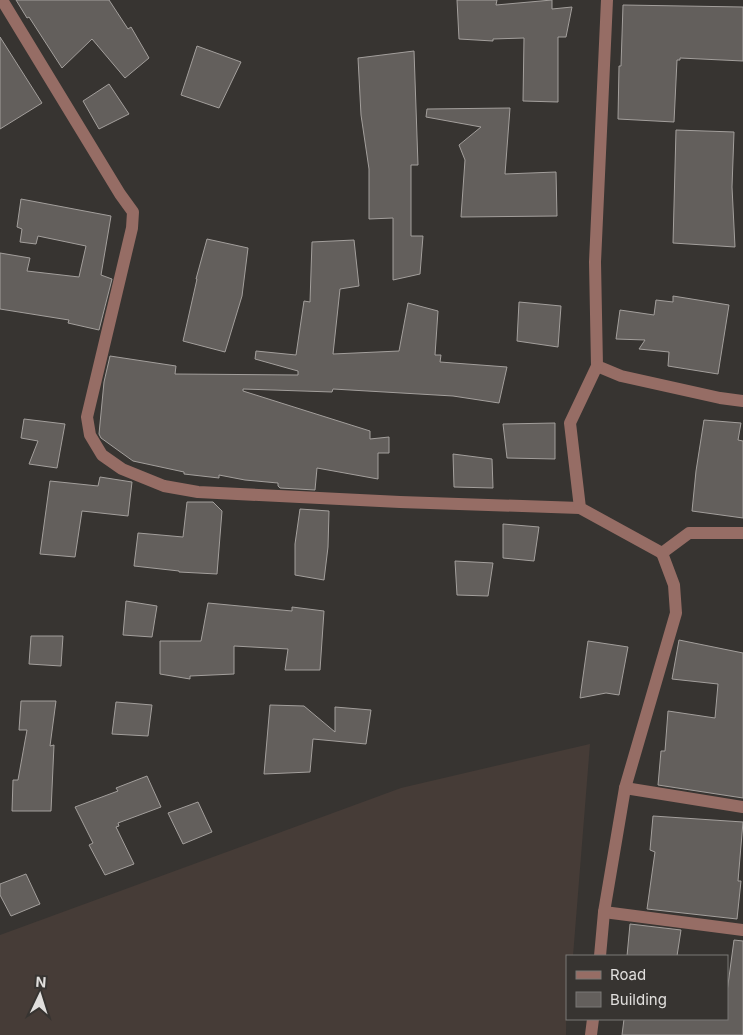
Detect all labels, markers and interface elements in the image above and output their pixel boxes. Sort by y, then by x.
legend [566,955,728,1020]
text: Road [610,965,646,984]
north arrow [15,970,65,1020]
text: N [35,973,47,990]
text: Building [610,990,667,1009]

